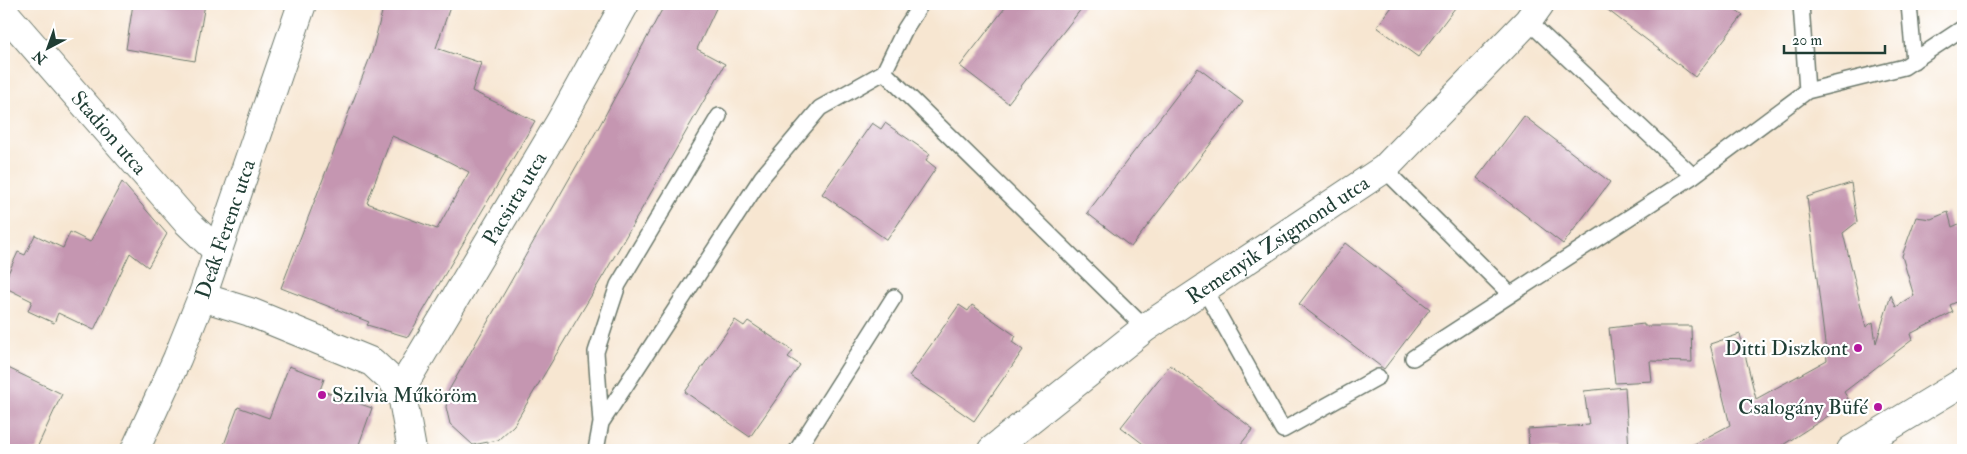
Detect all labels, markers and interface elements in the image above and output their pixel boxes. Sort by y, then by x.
north arrow [22,22,72,72]
scale bar [1784,22,1886,54]
text: 20 m [1792,31,1822,50]
text: N [29,47,51,69]
street label: Stadion utca [65,85,153,181]
street label: Pacsirta utca [477,147,553,250]
street label: Deák Ferenc utca [189,156,262,302]
street label: Remenyik Zsigmond utca [1181,169,1375,311]
place label: Ditti Diszkont [1724,335,1848,362]
marker: Ditti Diszkont [1852,342,1864,354]
place label: Szilvia Műköröm [332,382,477,409]
marker: Szilvia Műköröm [316,389,328,401]
place label: Csalogány Büfé [1738,394,1868,421]
marker: Csalogány Büfé [1872,401,1884,413]

